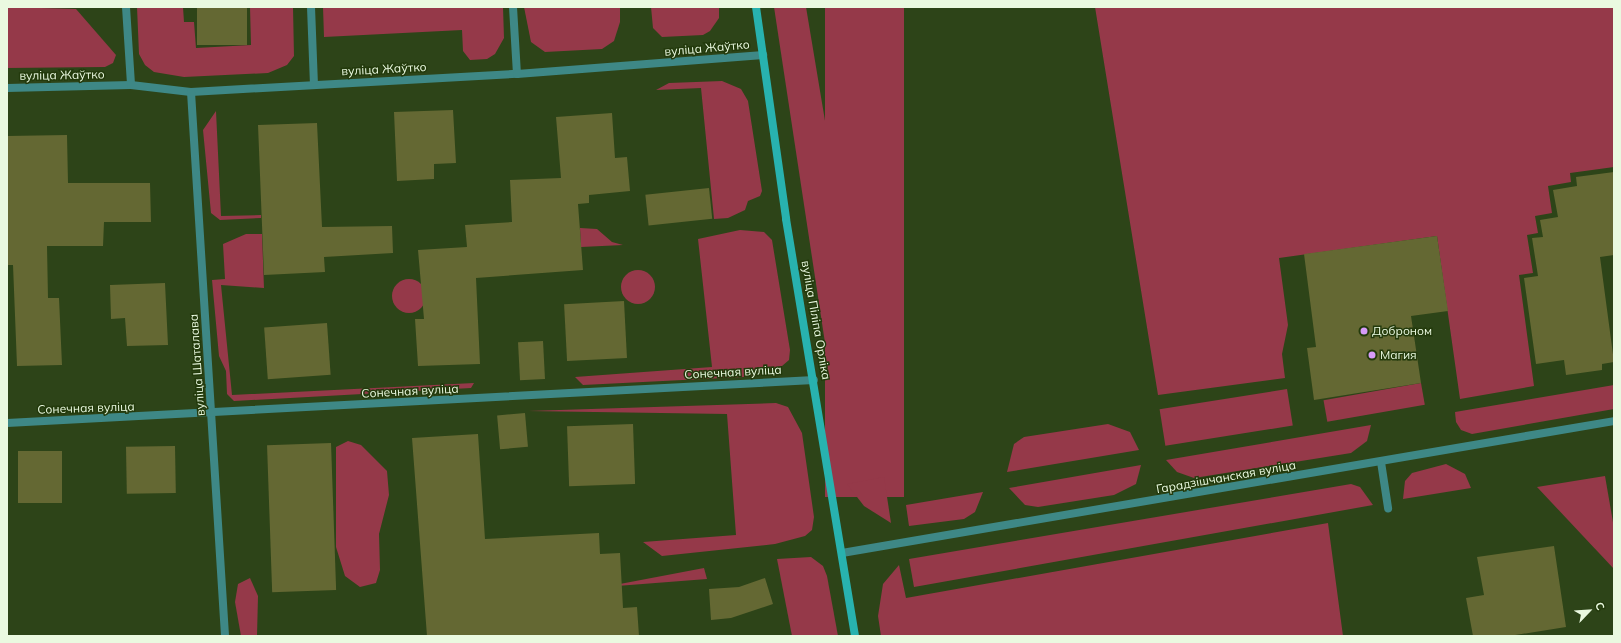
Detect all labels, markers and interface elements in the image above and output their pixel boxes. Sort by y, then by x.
street label: вуліца Жаўтко [664,37,750,59]
street label: вуліца Жаўтко [341,60,427,78]
street label: вуліца Жаўтко [19,67,105,83]
street label: вуліца Піліпа Орліка [798,259,834,381]
street label: вуліца Шаталава [186,314,208,416]
place label: Доброном [1372,324,1432,338]
marker: Доброном [1359,326,1369,336]
place label: Магия [1380,348,1417,362]
marker: Магия [1367,350,1377,360]
street label: Сонечная вуліца [684,362,782,382]
street label: Сонечная вуліца [361,381,459,401]
street label: Сонечная вуліца [37,399,135,417]
street label: Гарадзішчанская вуліца [1155,458,1297,496]
north arrow [1569,591,1609,631]
text: С [1592,600,1608,612]

